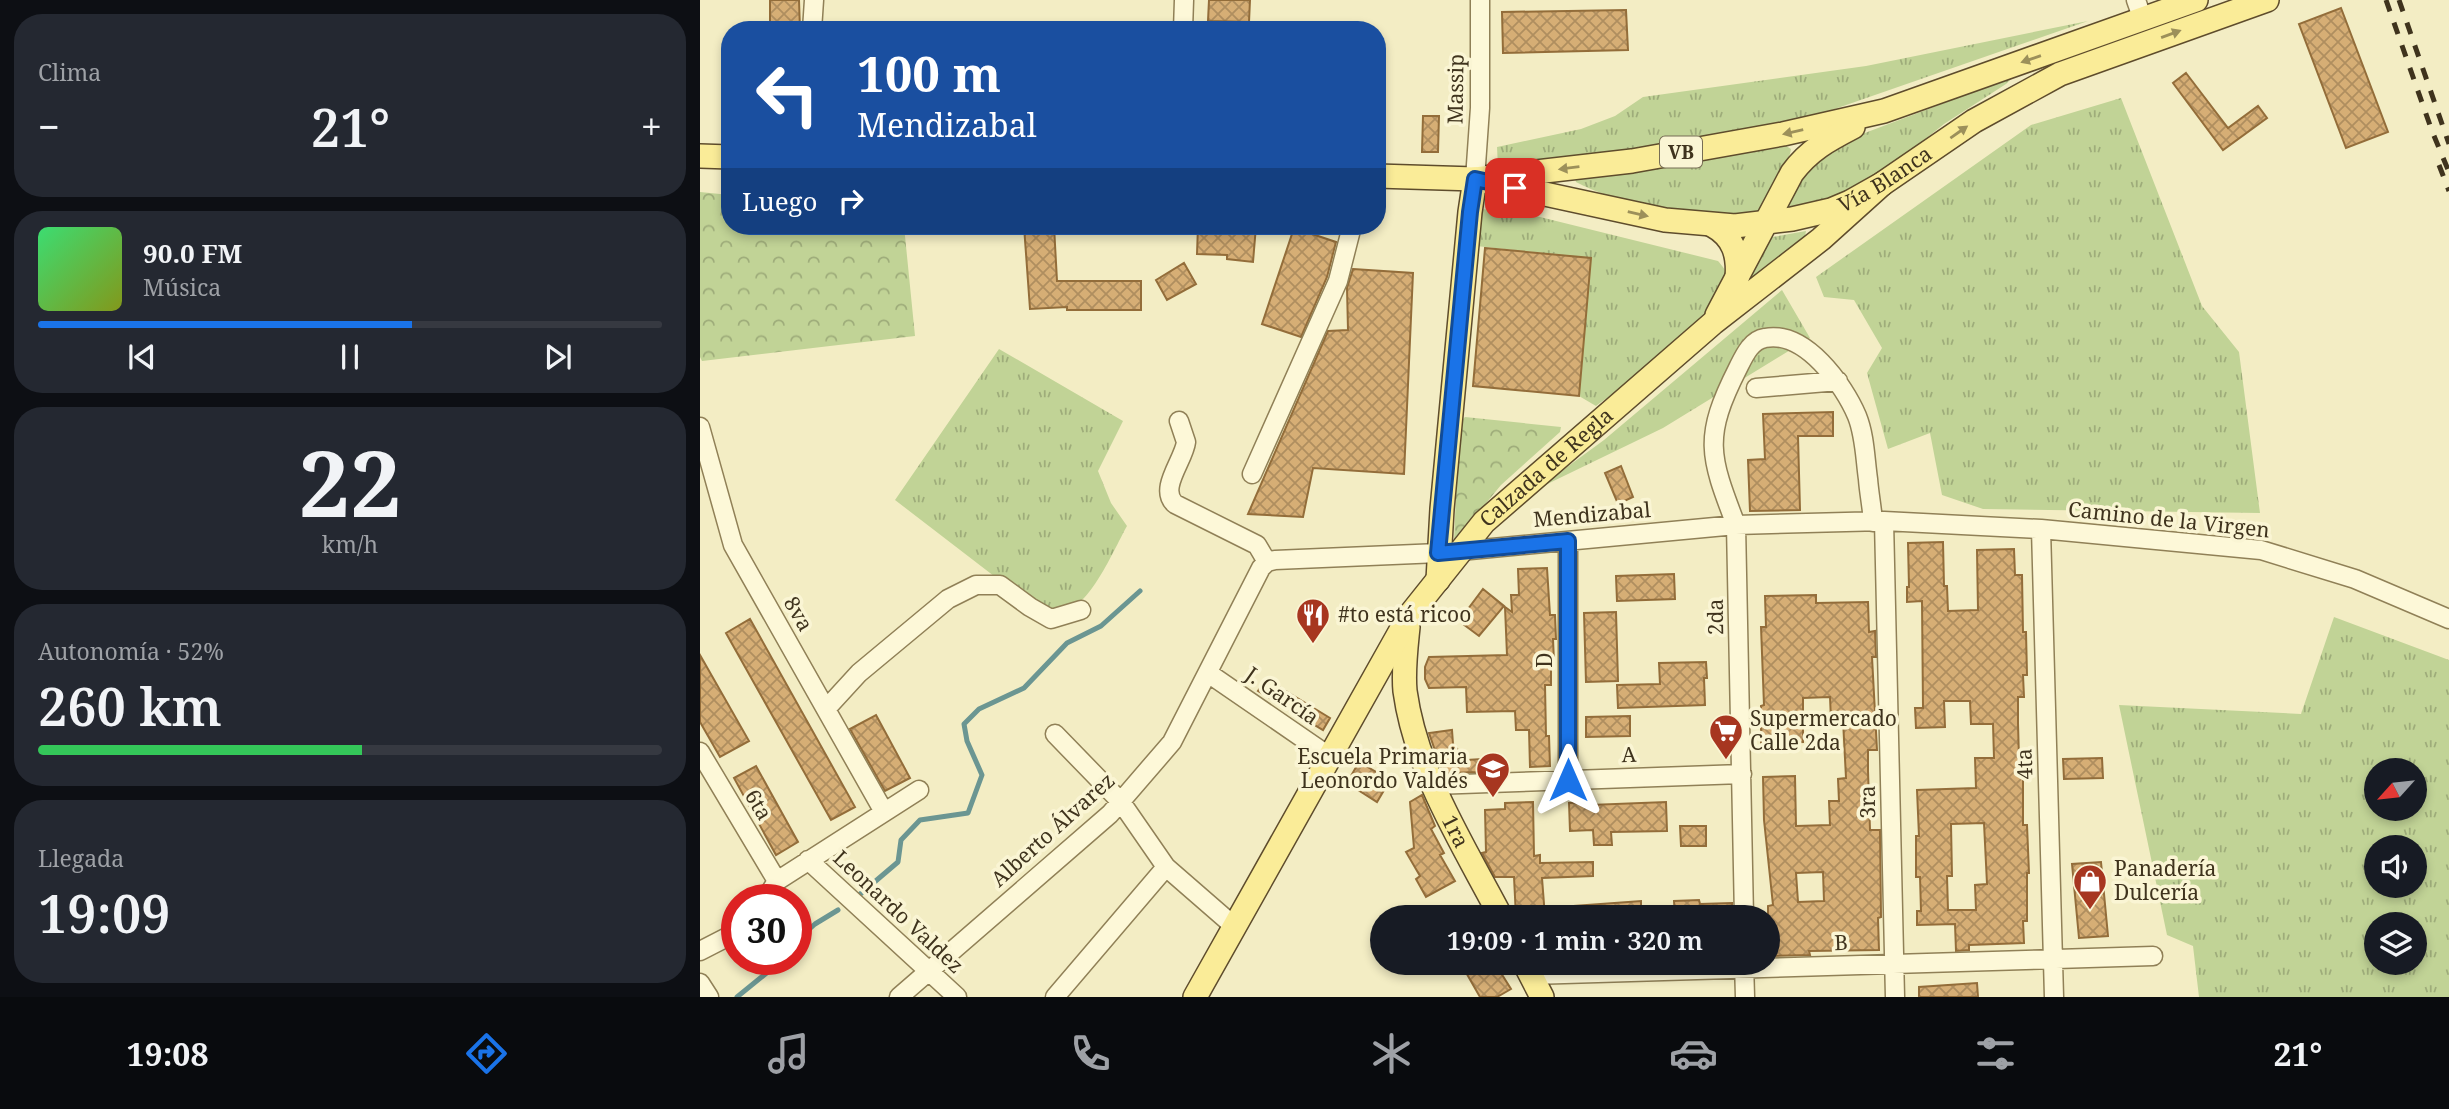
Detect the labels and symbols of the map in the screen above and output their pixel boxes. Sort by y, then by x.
one-way arrow [2160,29,2181,40]
street label: Massip [1440,54,1470,124]
one-way arrow [2020,54,2041,65]
one-way arrow [1950,125,1968,139]
one-way arrow [1782,127,1804,138]
road number: VB [1660,136,1702,168]
street label: Vía Blanca [1833,139,1937,219]
pin [1485,158,1545,218]
one-way arrow [1558,163,1580,174]
one-way arrow [1627,209,1649,220]
street label: Calzada de Regla [1473,401,1619,533]
street label: Camino de la Virgen [2067,494,2271,544]
street label: Mendizabal [1532,495,1652,533]
street label: 8va [778,591,820,636]
restaurant icon: #to está ricoo [1294,596,1332,645]
street label: 2da [1701,599,1729,635]
place label: #to está ricoo [1338,600,1471,628]
street label: D [1530,652,1558,668]
street label: J. García [1239,659,1325,731]
place label: Supermercado Calle 2da [1750,704,1897,756]
supermarket icon: Supermercado Calle 2da [1707,712,1745,761]
street label: A [1621,740,1637,768]
place label: Escuela Primaria Leonordo Valdés [1297,742,1468,794]
position arrow [1531,743,1605,817]
street label: 4ta [2009,748,2039,780]
school or university icon: Escuela Primaria Leonordo Valdés [1474,750,1512,799]
north arrow [2364,758,2427,821]
street label: Alberto Álvarez [984,766,1120,892]
street label: 6ta [739,784,779,825]
street label: 3ra [1853,785,1881,819]
street label: 1ra [1436,810,1476,852]
street label: Leonardo Valdez [828,844,970,979]
place label: Panadería Dulcería [2114,854,2216,906]
shop icon: Panadería Dulcería [2071,862,2109,911]
speed limit sign: 30 [721,884,812,975]
street label: B [1834,928,1848,956]

